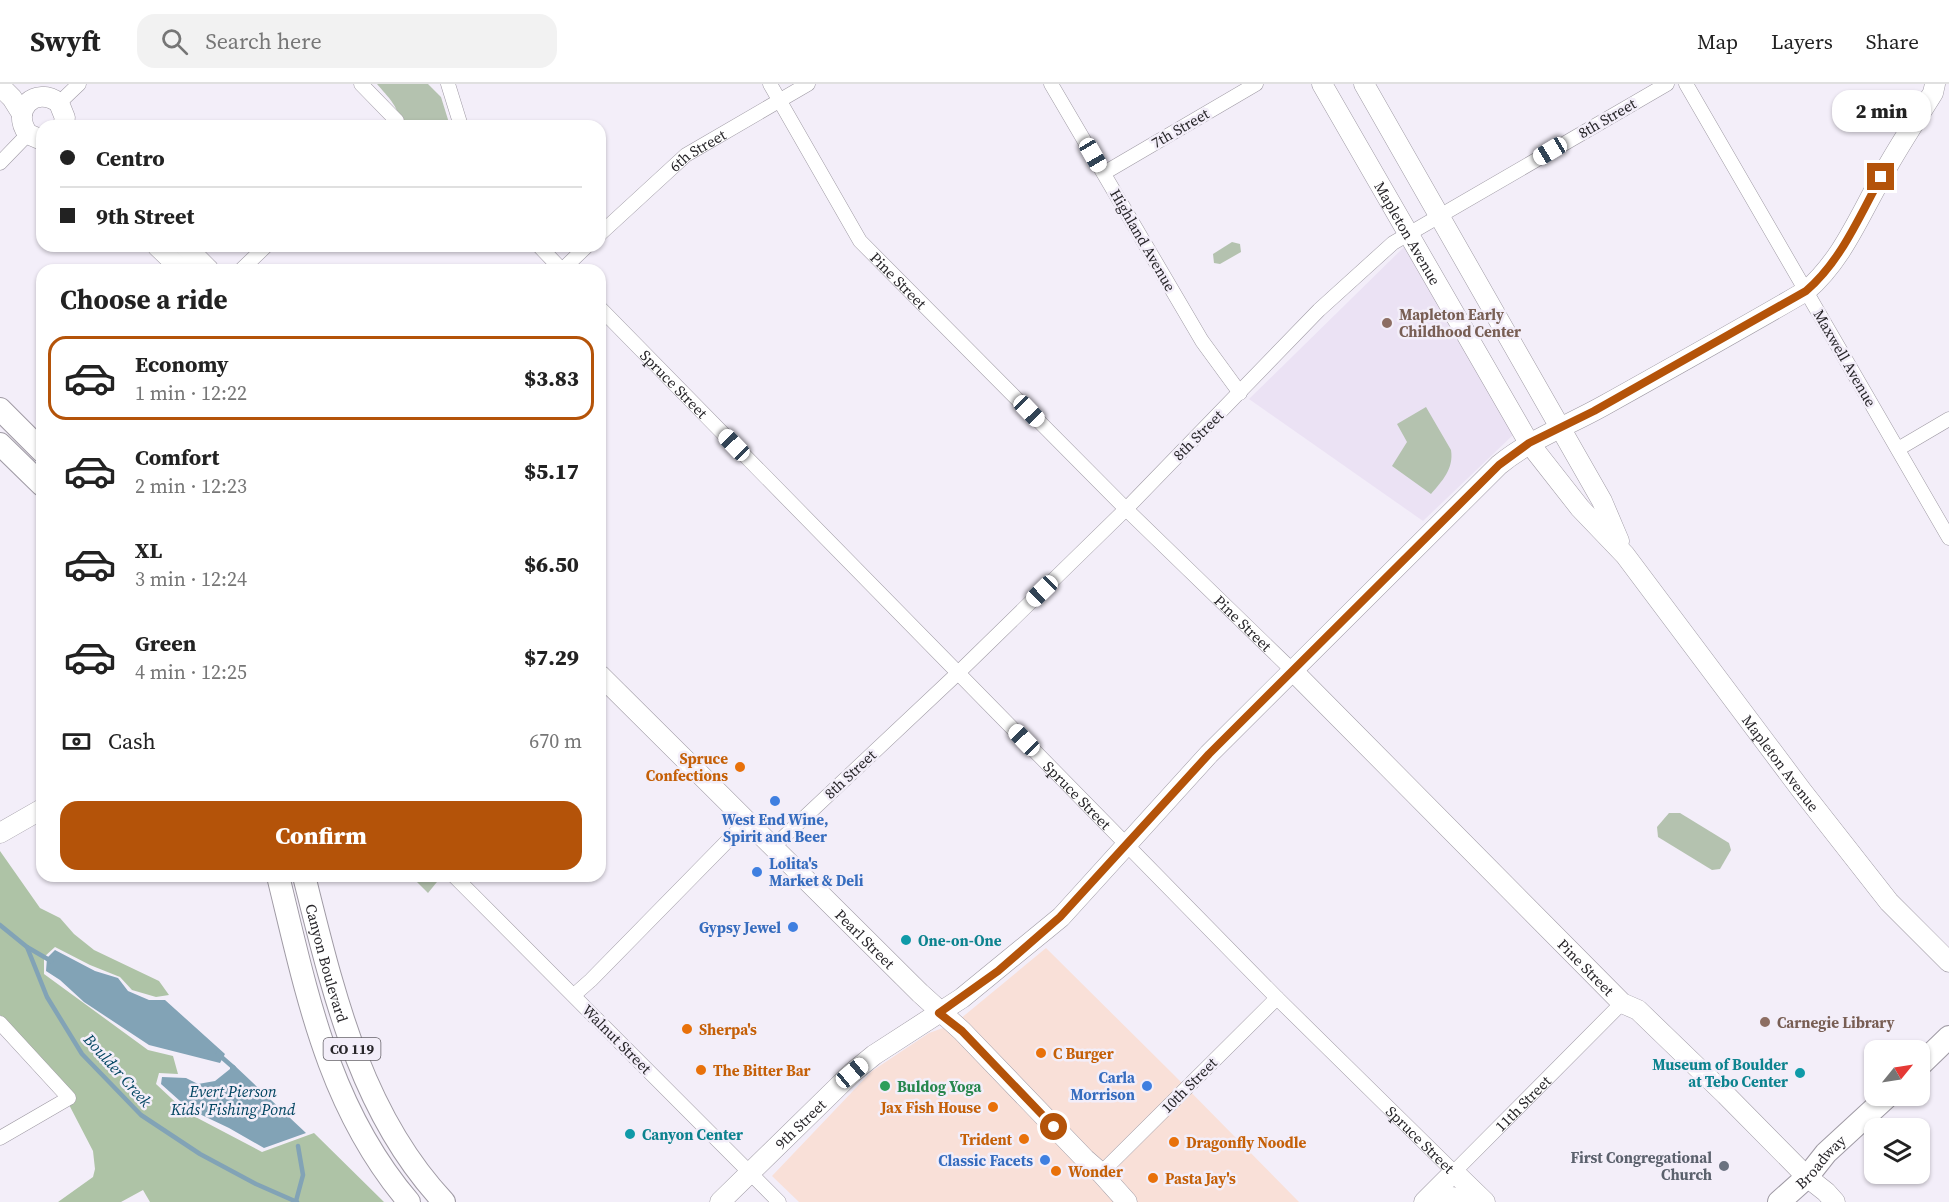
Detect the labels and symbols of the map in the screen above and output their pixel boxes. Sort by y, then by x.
callout: 2 min [1832,90,1930,132]
street label: 8th Street [1574,93,1640,143]
street label: 7th Street [1147,103,1213,153]
street label: 6th Street [664,124,729,176]
car [1530,134,1570,168]
car [1076,135,1110,175]
route end [1867,163,1894,190]
street label: Mapleton Avenue [1370,177,1446,289]
street label: Highland Avenue [1105,185,1181,295]
street label: Pine Street [866,247,932,313]
place label: Mapleton Early Childhood Center [1399,304,1521,342]
street label: Maxwell Avenue [1809,306,1882,411]
marker: Mapleton Early Childhood Center [1380,316,1394,330]
street label: Spruce Street [636,345,713,423]
car [1010,392,1048,430]
street label: 8th Street [1168,405,1228,465]
car [715,426,753,464]
car [1023,572,1061,610]
street label: Pine Street [1210,590,1277,656]
street label: Mapleton Avenue [1738,710,1825,816]
car [1005,721,1043,759]
street label: 8th Street [820,745,881,803]
place label: Spruce Confections [646,748,728,786]
street label: Spruce Street [1039,756,1116,834]
marker: Spruce Confections [733,760,747,774]
marker: West End Wine, Spirit and Beer [768,794,782,808]
place label: West End Wine, Spirit and Beer [721,809,829,847]
place label: Lolita's Market & Deli [769,853,864,891]
marker: Lolita's Market & Deli [750,865,764,879]
street label: Canyon Boulevard [301,902,354,1025]
street label: Pearl Street [831,904,900,973]
place label: Gypsy Jewel [699,917,781,938]
marker: Gypsy Jewel [786,920,800,934]
place label: One-on-One [918,930,1002,951]
marker: One-on-One [899,933,913,947]
street label: Pine Street [1553,934,1619,1000]
street label: Walnut Street [578,1000,656,1078]
place label: Carnegie Library [1777,1012,1895,1033]
marker: Carnegie Library [1758,1015,1772,1029]
place label: Sherpa's [699,1019,757,1040]
marker: Sherpa's [680,1022,694,1036]
water label: Boulder Creek [78,1028,157,1112]
road number: CO 119 [324,1038,380,1060]
north arrow [1864,1040,1930,1106]
place label: C Burger [1053,1043,1114,1064]
marker: C Burger [1034,1046,1048,1060]
street label: 10th Street [1156,1052,1222,1118]
place label: Museum of Boulder at Tebo Center [1652,1054,1788,1092]
car [832,1055,872,1091]
place label: The Bitter Bar [713,1060,811,1081]
marker: The Bitter Bar [694,1063,708,1077]
marker: Museum of Boulder at Tebo Center [1793,1066,1807,1080]
place label: Carla Morrison [1070,1067,1136,1105]
street label: 11th Street [1490,1070,1555,1136]
place label: Buldog Yoga [897,1076,982,1097]
marker: Buldog Yoga [878,1079,892,1093]
marker: Carla Morrison [1140,1079,1154,1093]
water label: Evert Pierson Kids' Fishing Pond [170,1080,296,1120]
street label: 9th Street [770,1094,830,1154]
place label: Jax Fish House [880,1097,981,1118]
marker: Jax Fish House [986,1100,1000,1114]
street label: Spruce Street [1382,1101,1460,1178]
route start [1040,1113,1067,1140]
place label: Canyon Center [642,1124,743,1145]
marker: Canyon Center [623,1127,637,1141]
place label: Trident [960,1129,1013,1150]
street label: Broadway [1791,1129,1850,1193]
marker: Trident [1017,1132,1031,1146]
place label: Dragonfly Noodle [1186,1132,1307,1153]
marker: Dragonfly Noodle [1167,1135,1181,1149]
place label: First Congregational Church [1571,1147,1712,1185]
place label: Classic Facets [938,1150,1033,1171]
marker: Classic Facets [1038,1153,1052,1167]
marker: First Congregational Church [1717,1159,1731,1173]
place label: Wonder [1068,1161,1123,1182]
marker: Wonder [1049,1164,1063,1178]
place label: Pasta Jay's [1165,1168,1236,1189]
marker: Pasta Jay's [1146,1171,1160,1185]

